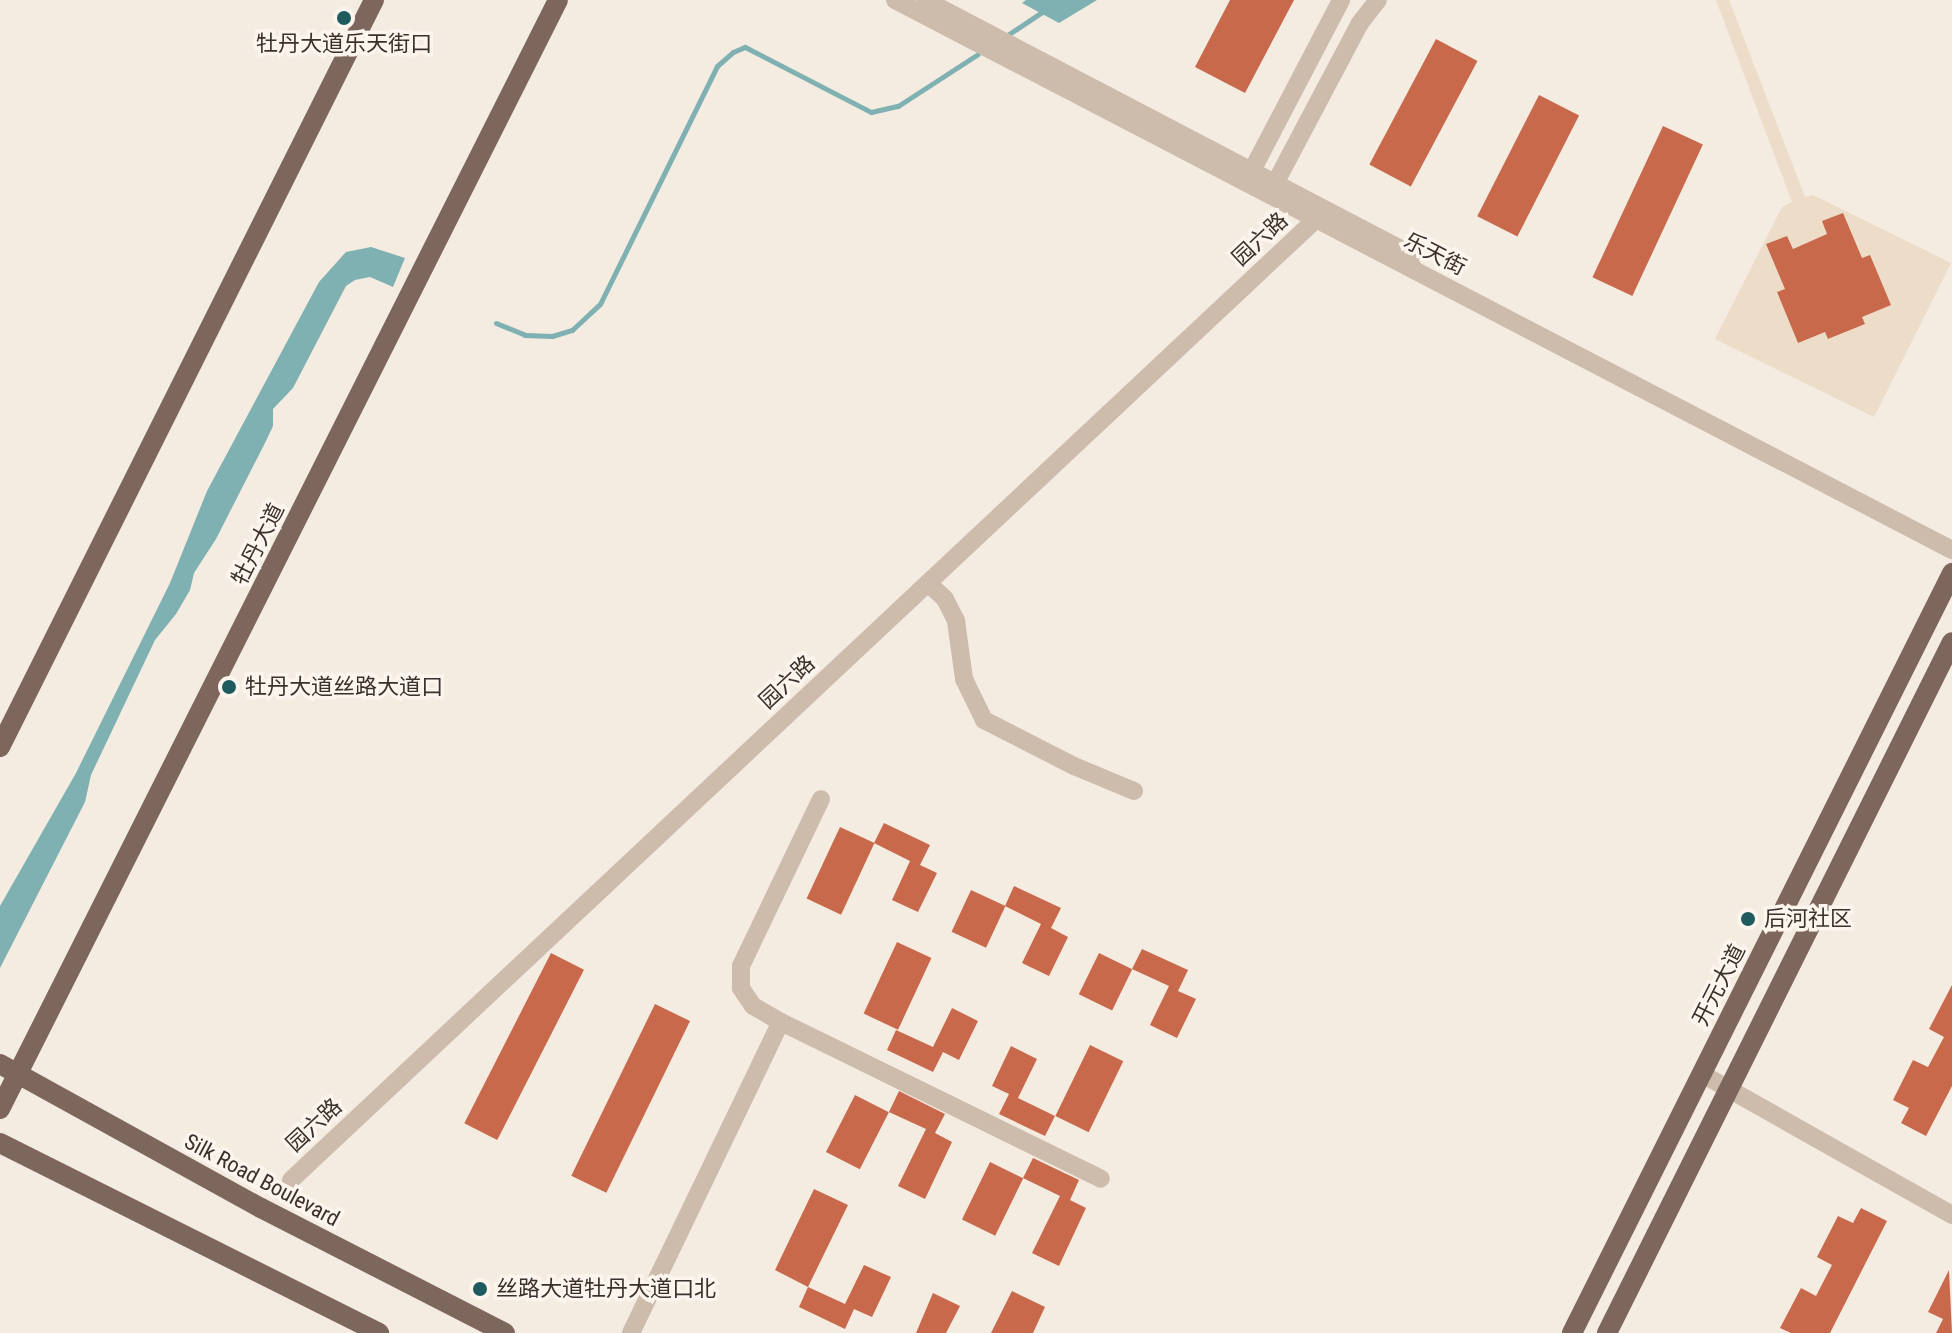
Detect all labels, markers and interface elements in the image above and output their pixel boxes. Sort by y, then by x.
marker: 牡丹大道乐天街口 [335,9,353,27]
place label: 牡丹大道乐天街口 [256,31,432,57]
street label: 园六路 [1227,207,1293,271]
street label: 乐天街 [1400,227,1470,281]
street label: 牡丹大道 [226,499,290,589]
street label: 园六路 [754,650,820,714]
place label: 牡丹大道丝路大道口 [245,674,443,700]
marker: 牡丹大道丝路大道口 [220,678,238,696]
place label: 后河社区 [1764,906,1852,932]
marker: 后河社区 [1739,910,1757,928]
street label: 开元大道 [1687,940,1751,1030]
street label: 园六路 [281,1093,347,1157]
street label: Silk Road Boulevard [180,1128,344,1232]
place label: 丝路大道牡丹大道口北 [496,1276,716,1302]
marker: 丝路大道牡丹大道口北 [471,1280,489,1298]

